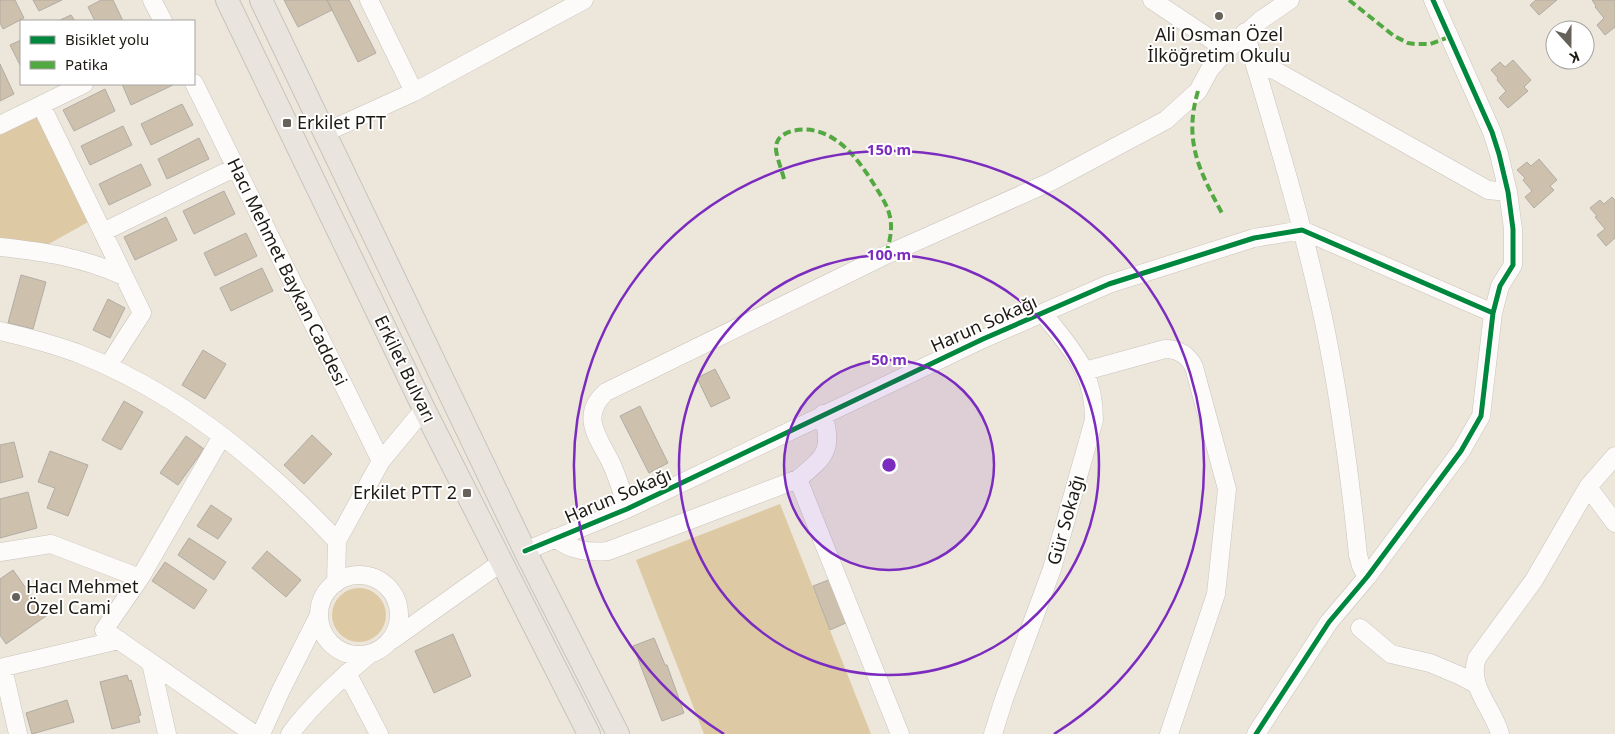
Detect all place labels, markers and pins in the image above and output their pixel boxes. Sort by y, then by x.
marker: Ali Osman Özel İlköğretim Okulu [1213,10,1225,22]
place label: Ali Osman Özel İlköğretim Okulu [1148,22,1290,67]
place label: Erkilet PTT [297,110,386,134]
marker: Erkilet PTT [281,117,293,129]
centre of rings [880,456,898,474]
place label: Erkilet PTT 2 [353,480,457,504]
marker: Erkilet PTT 2 [461,487,473,499]
place label: Hacı Mehmet Özel Cami [26,574,139,619]
marker: Hacı Mehmet Özel Cami [10,591,22,603]

